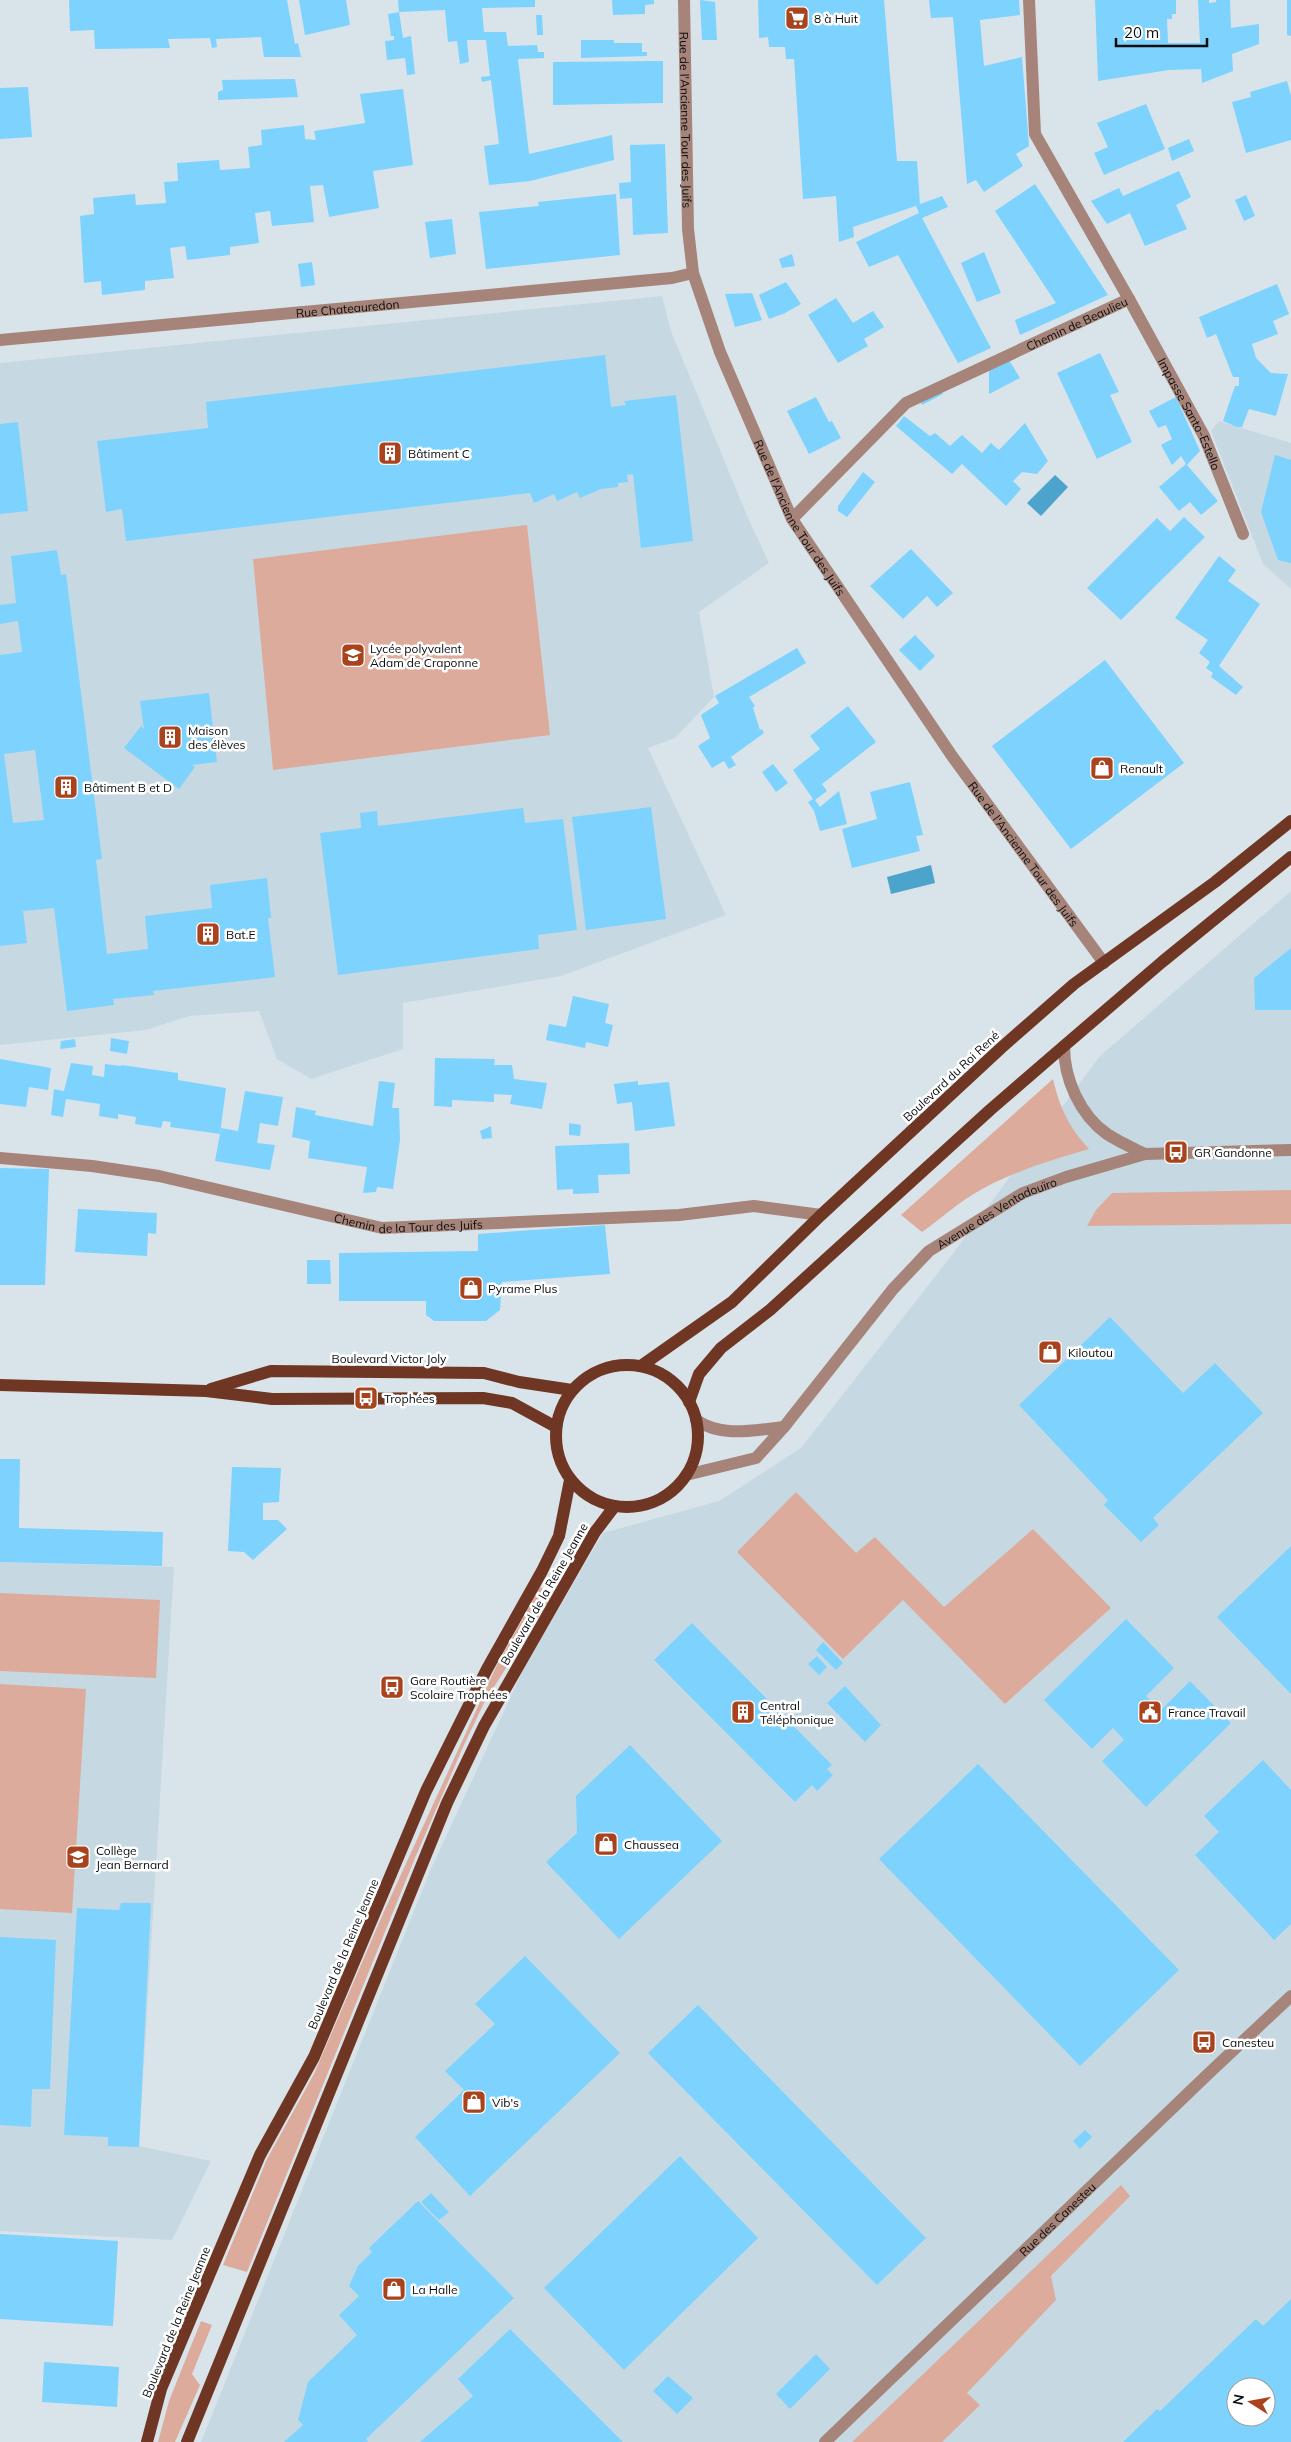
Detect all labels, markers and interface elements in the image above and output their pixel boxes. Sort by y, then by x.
supermarket icon: 8 à Huit [784,5,810,31]
place label: 8 à Huit [814,11,858,26]
scale bar [1116,15,1207,47]
text: 20 m [1124,23,1159,42]
street label: Rue de l'Ancienne Tour des Juifs [677,32,695,208]
street label: Chemin de Beaulieu [1024,293,1130,353]
street label: Rue Chateauredon [295,296,400,320]
street label: Impasse Santo-Estello [1155,355,1224,472]
street label: Rue de l'Ancienne Tour des Juifs [751,437,849,598]
building icon: Bâtiment C [377,440,403,466]
place label: Bâtiment C [408,446,470,461]
place label: Lycée polyvalent Adam de Craponne [370,641,478,670]
school or university icon: Lycée polyvalent Adam de Craponne [340,642,366,668]
place label: Maison des élèves [188,723,245,752]
building icon: Maison des élèves [157,724,183,750]
shop icon: Renault [1089,755,1115,781]
place label: Renault [1120,761,1163,776]
building icon: Bâtiment B et D [53,774,79,800]
street label: Rue de l'Ancienne Tour des Juifs [966,778,1082,929]
place label: Bâtiment B et D [84,780,172,795]
building icon: Bat.E [195,921,221,947]
place label: Bat.E [226,927,256,942]
street label: Boulevard du Roi René [900,1028,1002,1124]
bus stop icon: GR Gandonne [1163,1139,1189,1165]
place label: GR Gandonne [1194,1145,1272,1160]
street label: Avenue des Ventadouïro [934,1174,1059,1252]
street label: Chemin de la Tour des Juifs [333,1210,483,1236]
shop icon: Pyrame Plus [458,1275,484,1301]
place label: Pyrame Plus [488,1281,557,1296]
shop icon: Kiloutou [1037,1339,1063,1365]
place label: Kiloutou [1068,1345,1113,1360]
street label: Boulevard Victor Joly [332,1351,447,1366]
bus stop icon: Trophées [353,1385,379,1411]
place label: Trophées [384,1391,435,1406]
street label: Boulevard de la Reine Jeanne [497,1520,591,1668]
place label: Gare Routière Scolaire Trophées [410,1673,508,1702]
bus stop icon: Gare Routière Scolaire Trophées [379,1674,405,1700]
place label: Central Téléphonique [760,1698,834,1727]
building icon: Central Téléphonique [730,1699,756,1725]
public building icon: France Travail [1137,1699,1163,1725]
place label: France Travail [1168,1705,1246,1720]
shop icon: Chaussea [593,1831,619,1857]
place label: Chaussea [624,1837,679,1852]
place label: Collège Jean Bernard [96,1843,169,1872]
school or university icon: Collège Jean Bernard [65,1844,91,1870]
street label: Boulevard de la Reine Jeanne [304,1877,382,2031]
bus stop icon: Canesteu [1191,2029,1217,2055]
place label: Canesteu [1222,2035,1274,2050]
shop icon: Vib's [461,2089,487,2115]
place label: Vib's [492,2095,519,2110]
street label: Rue des Canesteu [1016,2179,1098,2259]
street label: Boulevard de la Reine Jeanne [139,2244,213,2400]
shop icon: La Halle [381,2276,407,2302]
place label: La Halle [412,2282,458,2297]
north arrow [1226,2377,1276,2427]
text: N [1228,2393,1248,2406]

